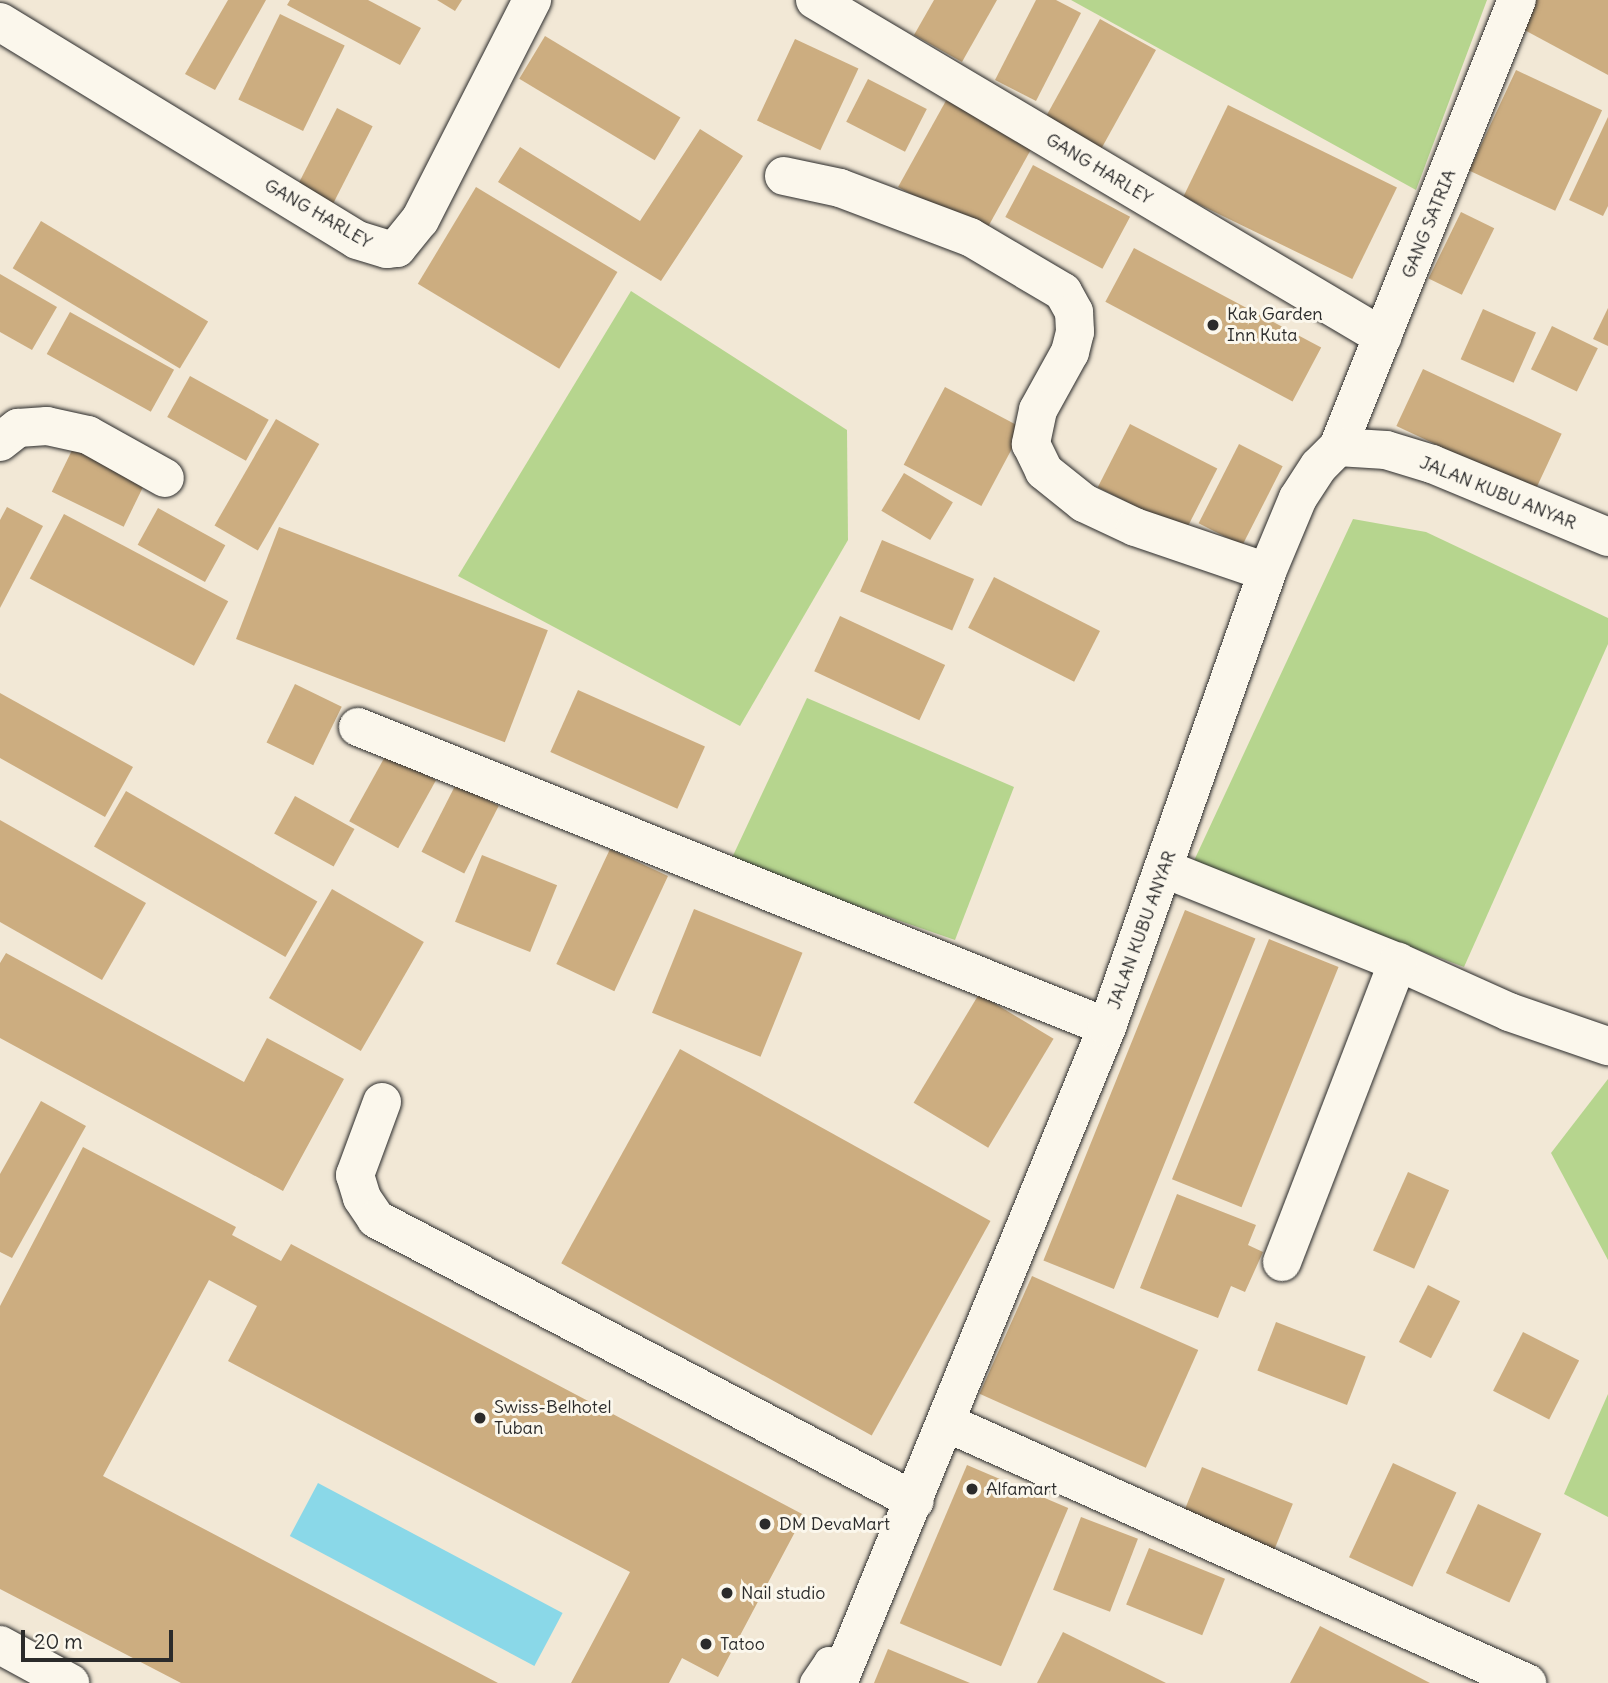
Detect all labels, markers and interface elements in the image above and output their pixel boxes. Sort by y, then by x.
street label: GANG HARLEY [1042,129,1156,209]
street label: GANG SATRIA [1397,167,1461,281]
street label: GANG HARLEY [260,175,376,253]
place label: Kak Garden Inn Kuta [1227,304,1323,346]
marker: Kak Garden Inn Kuta [1205,317,1221,333]
street label: JALAN KUBU ANYAR [1417,452,1579,534]
street label: JALAN KUBU ANYAR [1103,848,1181,1012]
place label: Swiss-Belhotel Tuban [494,1397,611,1440]
marker: Swiss-Belhotel Tuban [472,1410,488,1426]
place label: Alfamart [986,1478,1057,1500]
marker: Alfamart [964,1481,980,1497]
place label: DM DevaMart [779,1513,890,1535]
marker: DM DevaMart [757,1516,773,1532]
place label: Nail studio [741,1582,825,1604]
marker: Nail studio [719,1585,735,1601]
scale bar [24,1616,177,1660]
text: 20 m [34,1628,83,1655]
place label: Tatoo [720,1633,765,1655]
marker: Tatoo [698,1636,714,1652]

